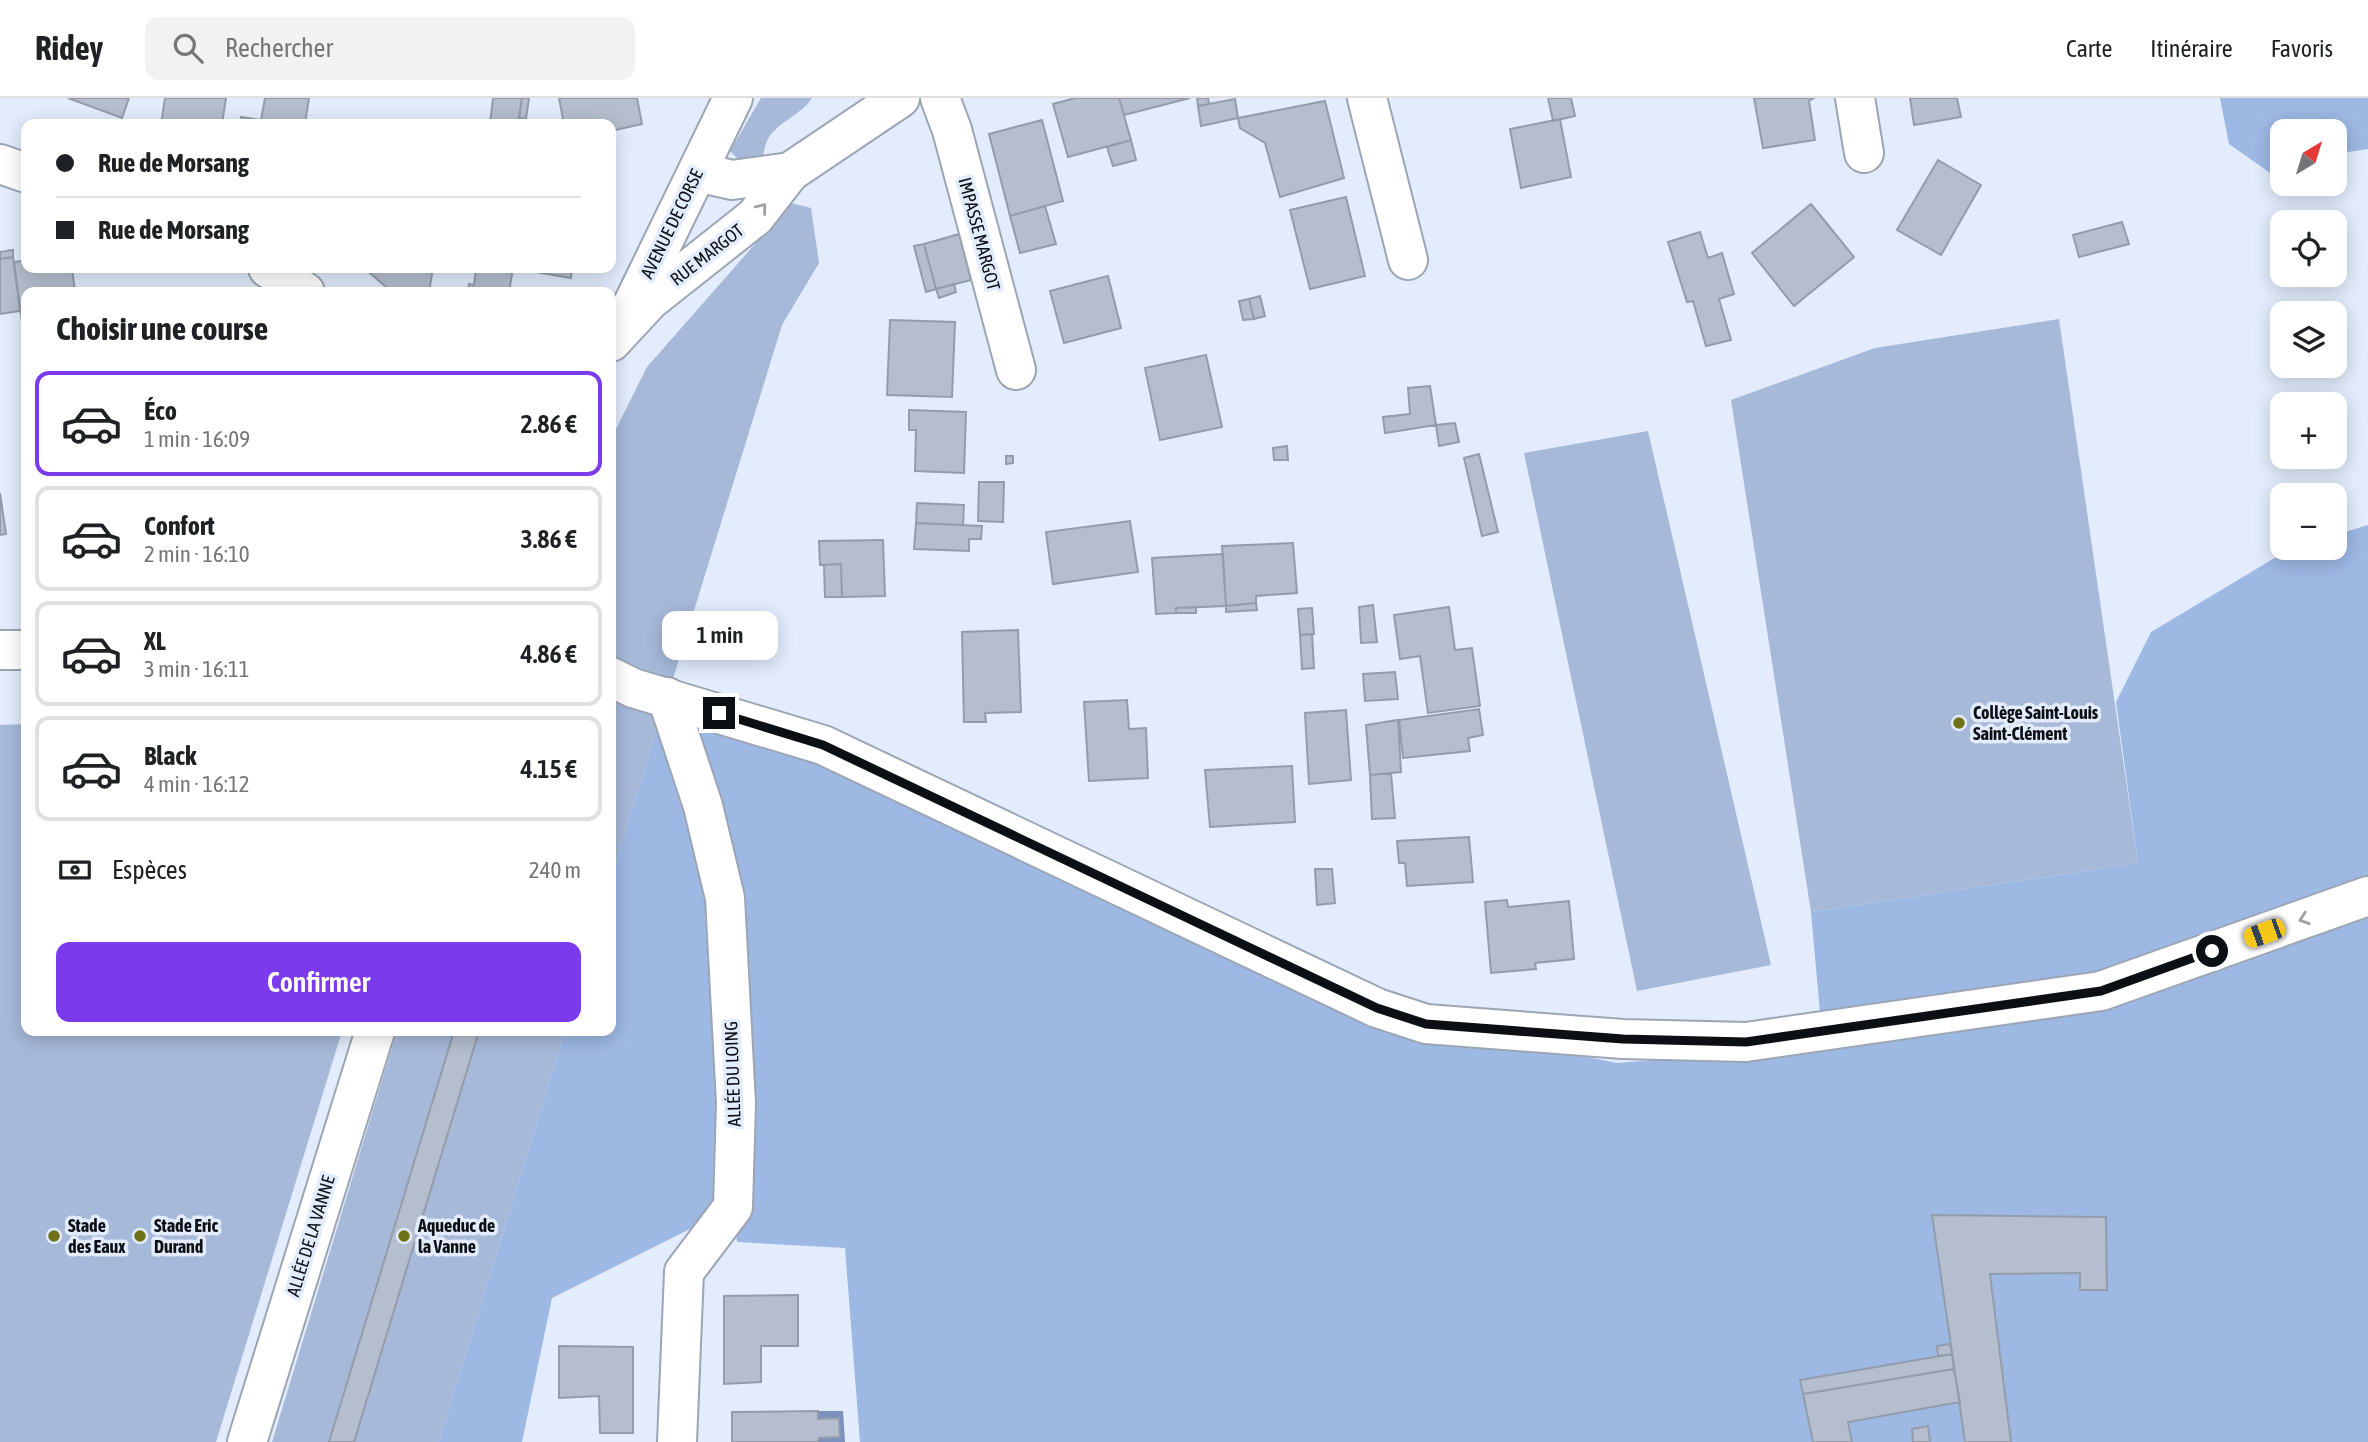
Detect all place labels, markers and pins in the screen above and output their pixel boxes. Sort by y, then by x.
place label: Collège Saint-Louis Saint-Clément [1973,702,2099,744]
marker: Collège Saint-Louis Saint-Clément [1951,715,1967,731]
place label: Stade des Eaux [68,1215,126,1257]
place label: Stade Eric Durand [154,1215,218,1257]
place label: Aqueduc de la Vanne [417,1215,495,1257]
marker: Stade des Eaux [46,1228,62,1244]
marker: Stade Eric Durand [132,1228,148,1244]
marker: Aqueduc de la Vanne [396,1228,412,1244]

